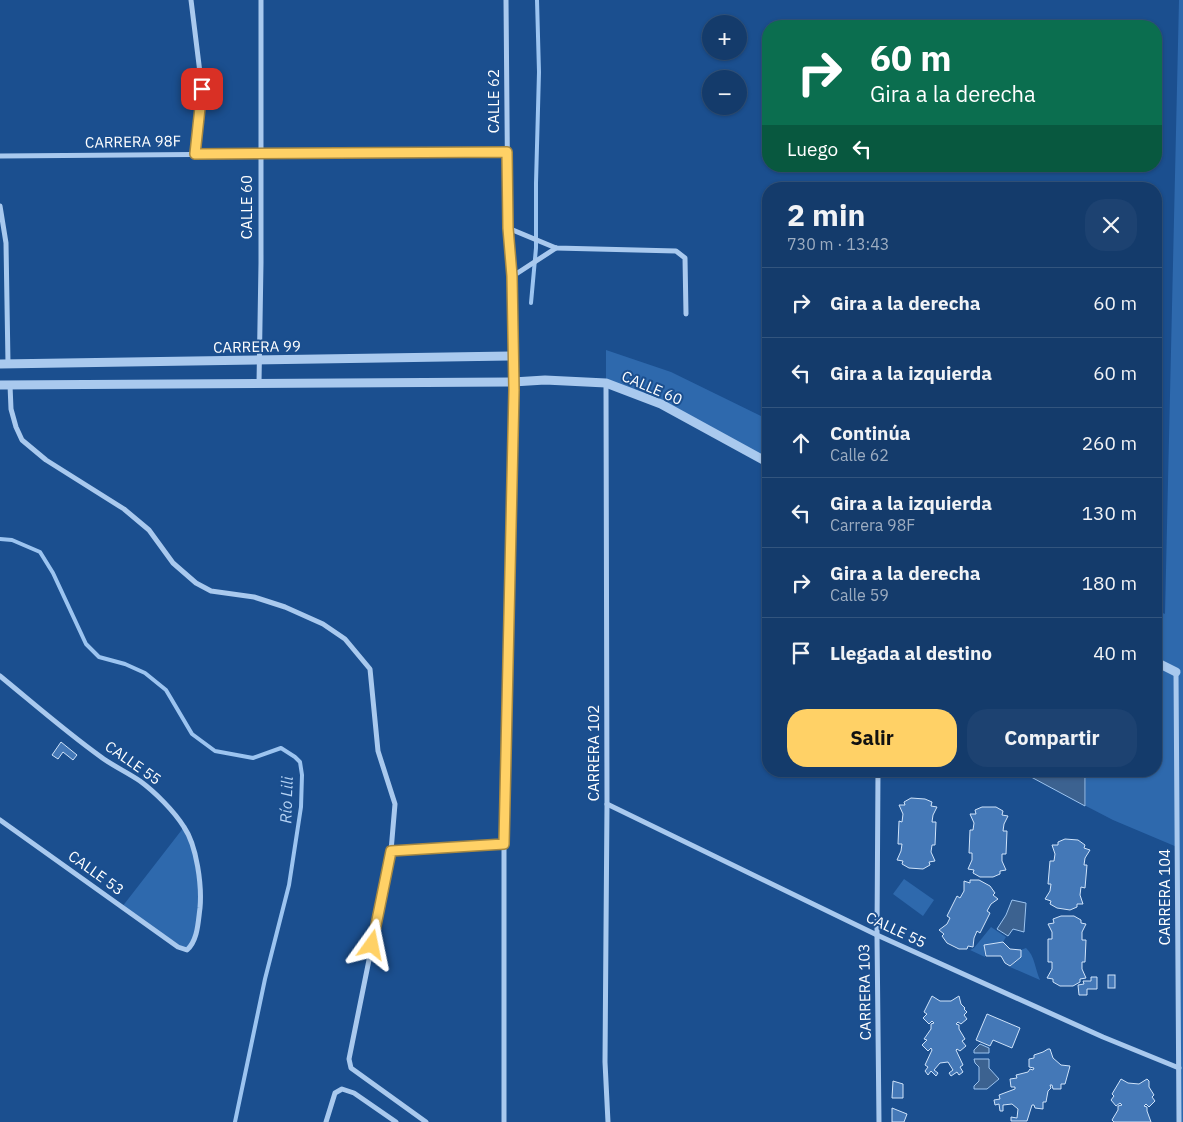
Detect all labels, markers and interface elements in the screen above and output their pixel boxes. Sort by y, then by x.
map controls [702,15,747,115]
button: + [702,15,747,60]
text: 60 m [870,35,952,81]
icon: right [787,40,852,105]
pin [181,68,223,110]
street label: CALLE 62 [484,69,503,133]
button: − [702,70,747,115]
icon: arrive [188,75,216,103]
text: Gira a la derecha [870,79,1036,108]
street label: CARRERA 98F [85,131,181,152]
icon: left [848,135,876,163]
text: Luego [787,137,838,161]
street label: CALLE 60 [237,175,256,239]
text: 2 min [787,195,865,234]
button: close [1085,199,1137,251]
text: 730 m · 13:43 [787,234,889,254]
icon: right [787,289,815,317]
text: Gira a la derecha [830,291,981,315]
text: 60 m [1093,291,1137,315]
street label: CARRERA 99 [213,336,301,357]
icon: left [787,359,815,387]
text: Gira a la izquierda [830,361,992,385]
text: 60 m [1093,361,1137,385]
street label: CALLE 60 [619,366,685,409]
text: Continúa [830,421,911,445]
icon: ahead [787,429,815,457]
text: 260 m [1082,431,1137,455]
text: Calle 62 [830,445,889,465]
text: Gira a la izquierda [830,491,992,515]
icon: left [787,499,815,527]
text: 130 m [1082,501,1137,525]
text: Carrera 98F [830,515,915,535]
text: Gira a la derecha [830,561,981,585]
icon: right [787,569,815,597]
text: 180 m [1082,571,1137,595]
text: Calle 59 [830,585,889,605]
icon: arrive [787,639,815,667]
text: Llegada al destino [830,641,992,665]
text: 40 m [1093,641,1137,665]
street label: CARRERA 102 [584,705,603,801]
button: Salir [787,709,957,767]
button: Compartir [967,709,1137,767]
street label: CALLE 55 [102,736,165,789]
water label: Río Lili [275,775,297,824]
street label: CALLE 53 [65,846,128,899]
street label: CARRERA 104 [1155,849,1174,945]
street label: CALLE 55 [863,907,929,952]
position arrow [345,918,397,970]
street label: CARRERA 103 [854,944,875,1040]

